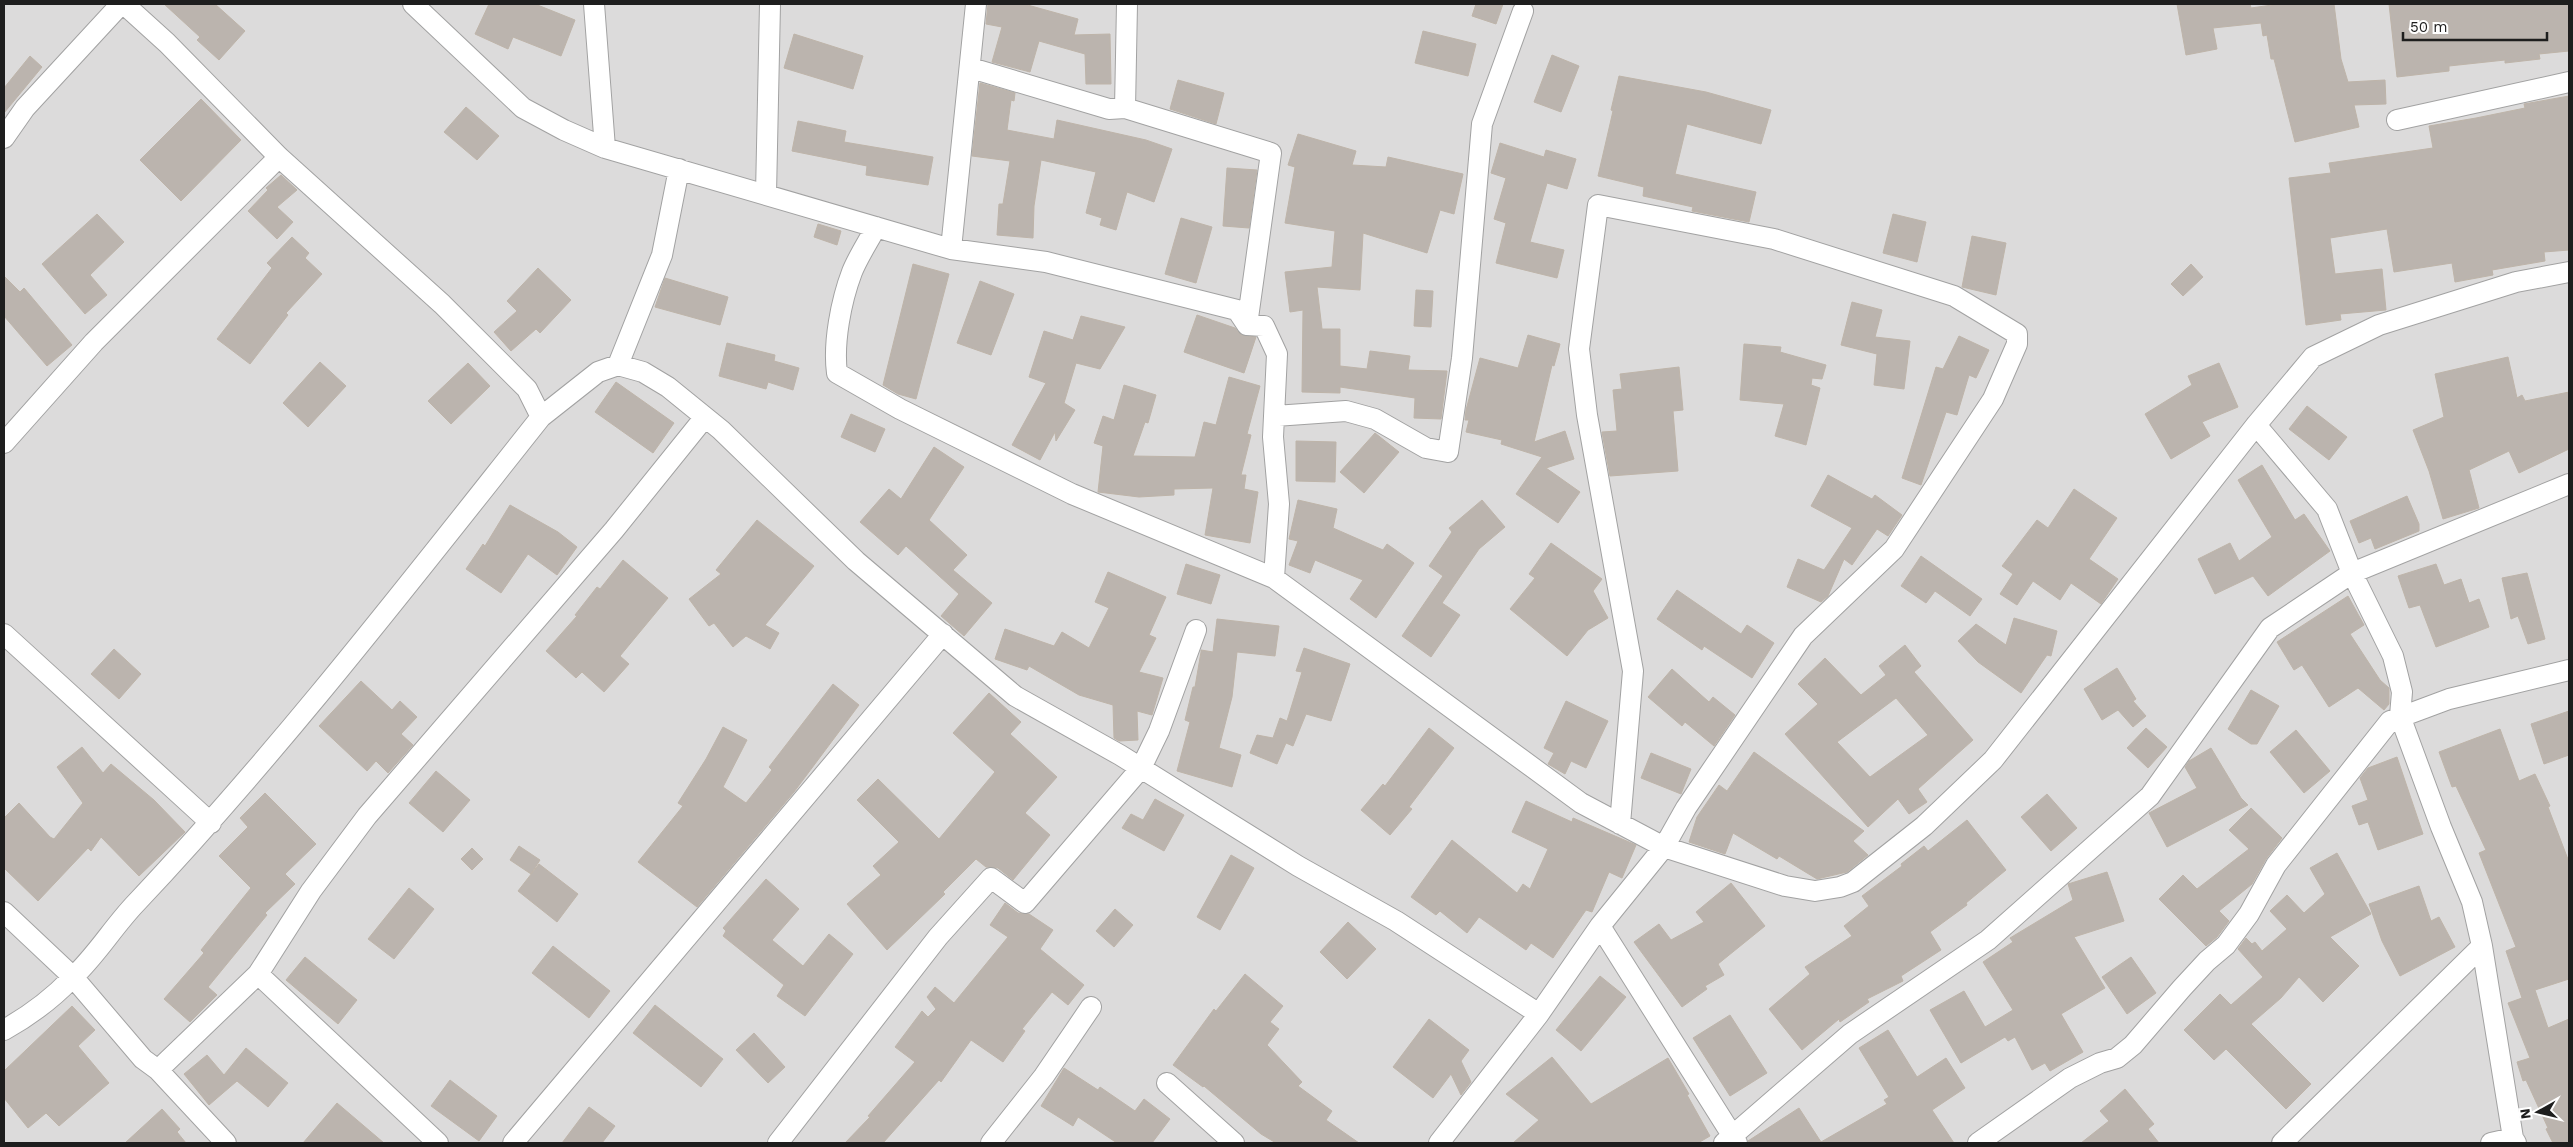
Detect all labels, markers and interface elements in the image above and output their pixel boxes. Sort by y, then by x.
scale bar [2403,10,2547,42]
text: 50 m [2410,18,2447,36]
north arrow [2513,1087,2563,1137]
text: N [2516,1108,2534,1120]

